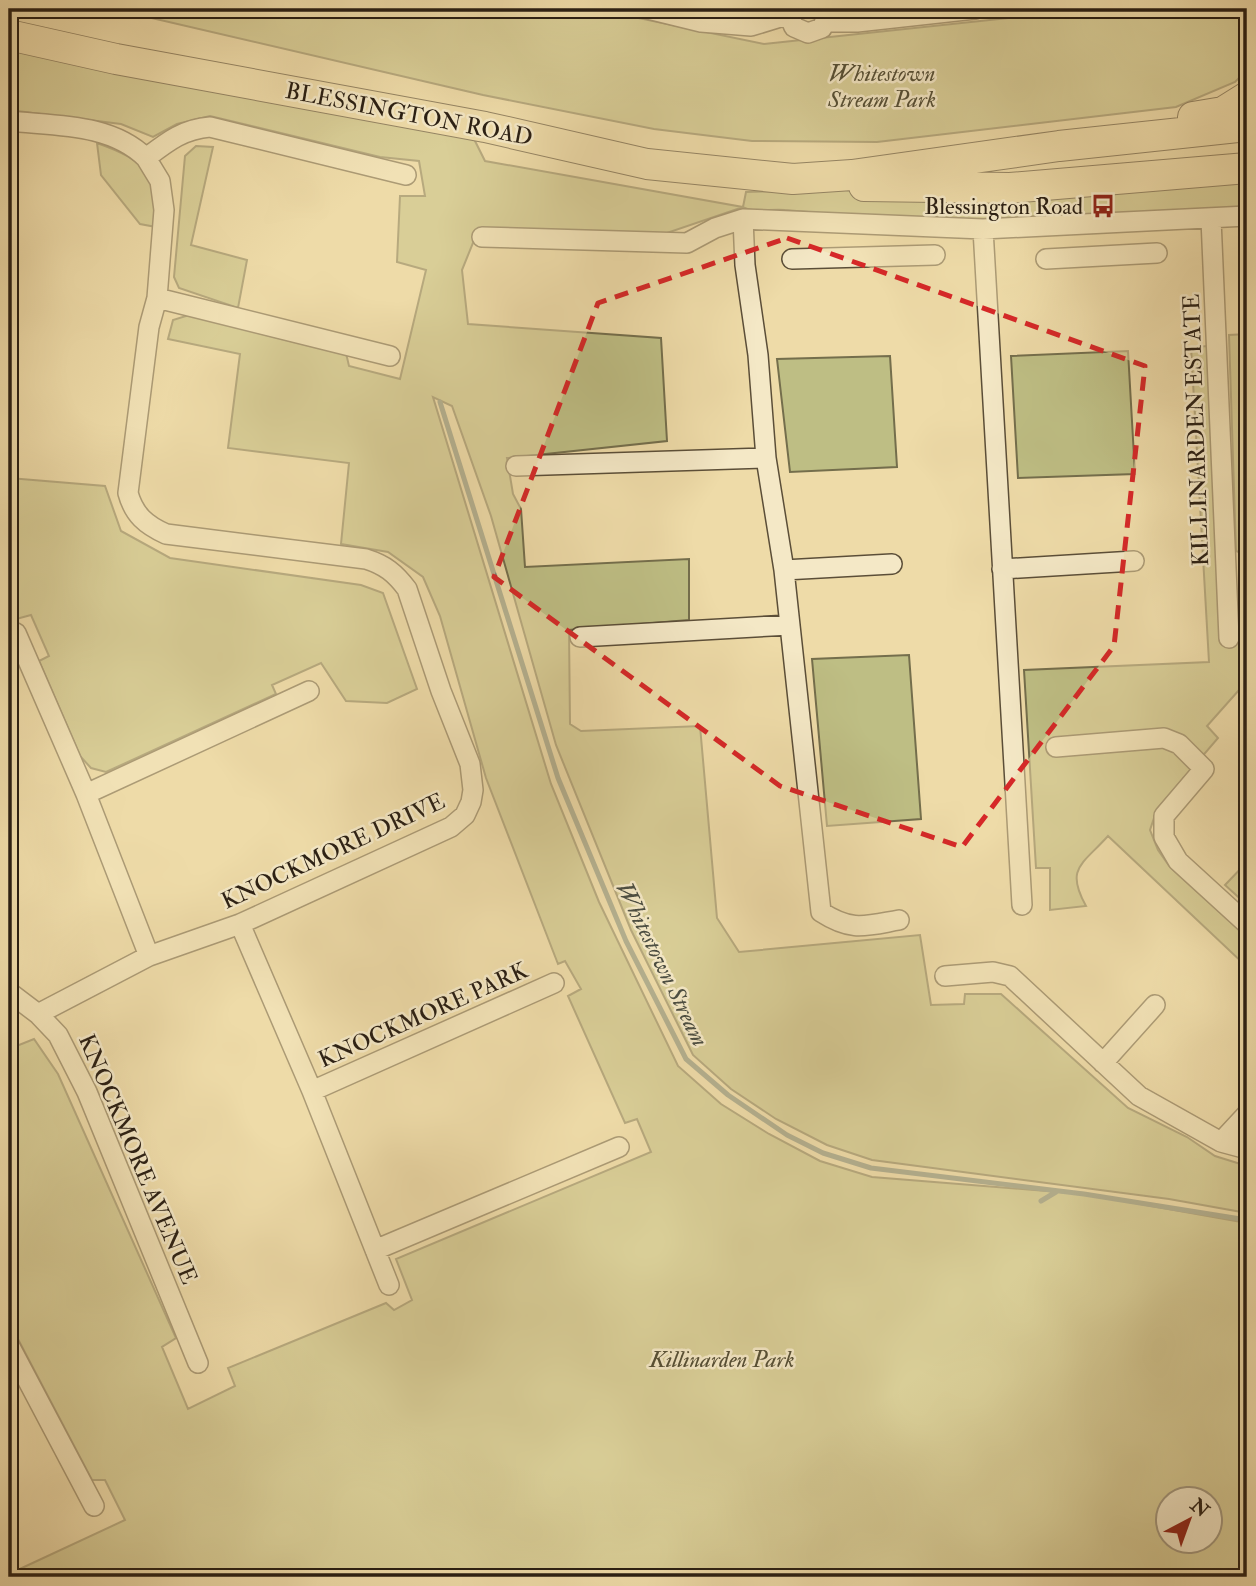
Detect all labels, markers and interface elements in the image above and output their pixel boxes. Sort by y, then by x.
park label: Whitestown Stream Park [827,59,936,114]
street label: BLESSINGTON ROAD [283,76,535,152]
place label: Blessington Road [924,192,1083,221]
bus stop icon: Blessington Road [1089,192,1117,220]
street label: KILLINARDEN ESTATE [1177,293,1215,567]
street label: KNOCKMORE DRIVE [217,786,449,916]
water label: Whitestown Stream [609,876,715,1052]
street label: KNOCKMORE PARK [314,955,533,1074]
street label: KNOCKMORE AVENUE [72,1030,204,1288]
park label: Killinarden Park [648,1345,795,1374]
north arrow [1154,1484,1224,1554]
text: N [1184,1493,1215,1523]

